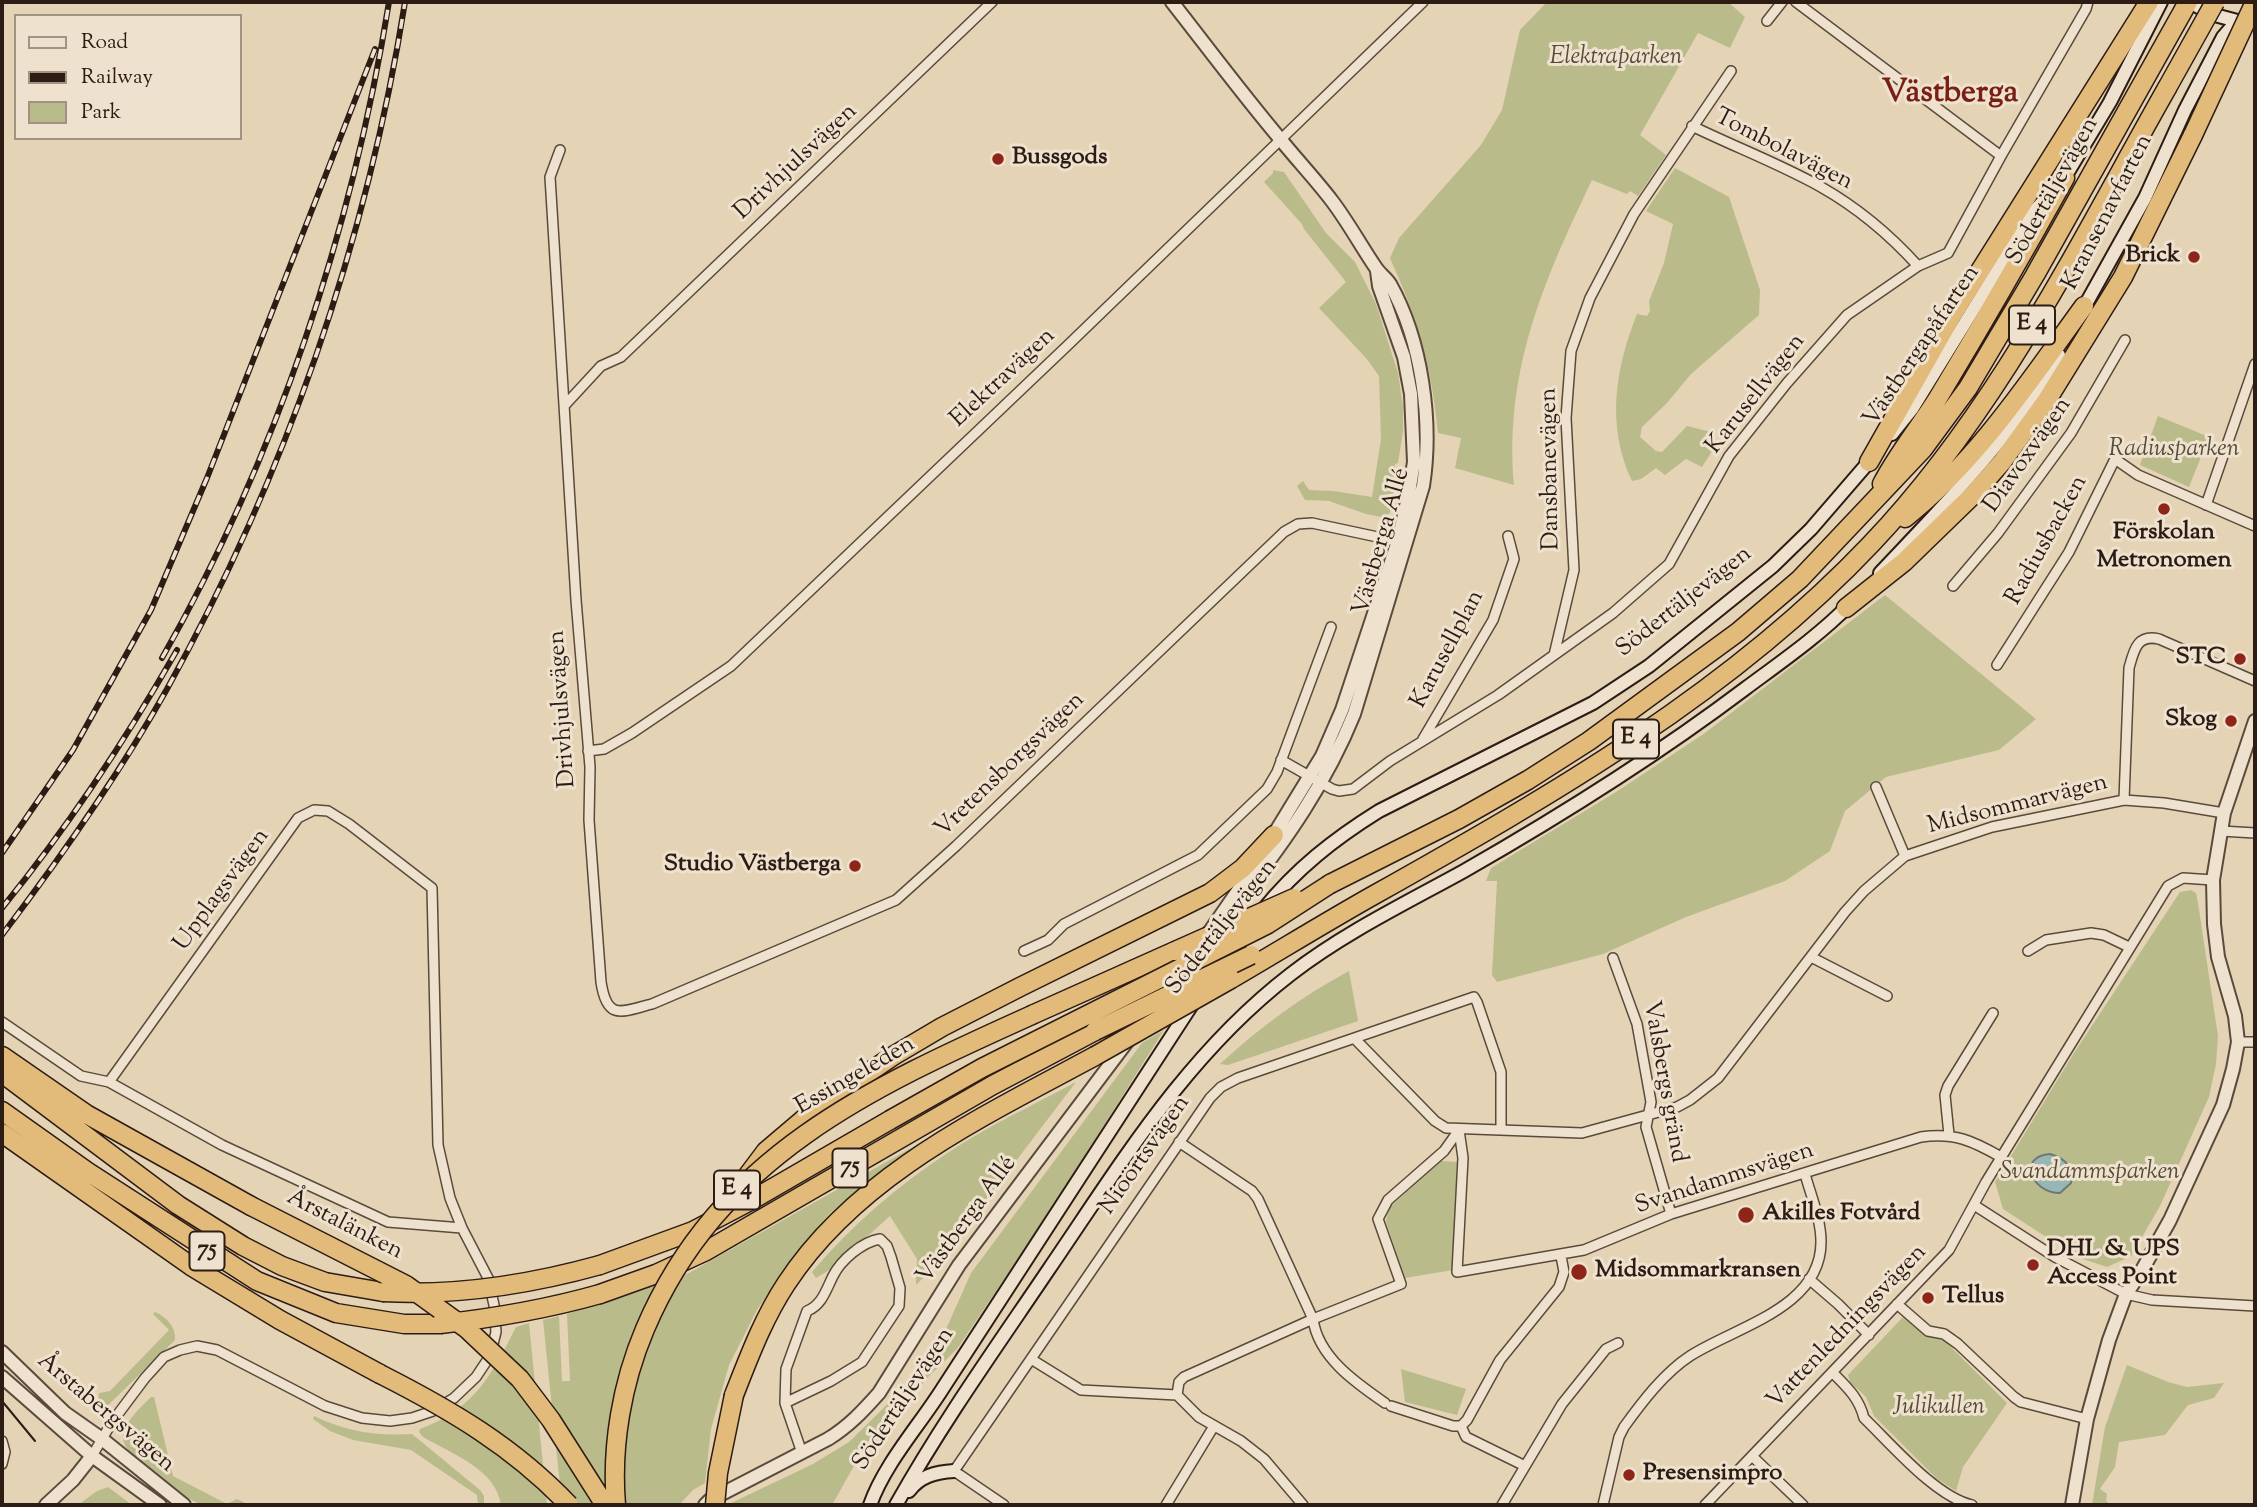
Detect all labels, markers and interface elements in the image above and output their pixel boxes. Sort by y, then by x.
legend [14,14,242,140]
text: Road [81,28,128,58]
park label: Elektraparken [1550,45,1682,73]
text: Railway [81,63,153,93]
district label: Västberga [1882,77,2018,115]
text: Park [81,98,121,128]
street label: Drivhjulsvägen [729,99,865,227]
street label: Tombolavägen [1709,104,1857,198]
street label: Södertäljevägen [2002,113,2106,271]
street label: Kransenavfarten [2057,130,2161,296]
place label: Bussgods [1012,145,1108,173]
marker: Bussgods [990,151,1006,167]
place label: Brick [2125,243,2180,271]
marker: Brick [2186,249,2202,265]
street label: Västbergapåfarten [1858,261,1988,433]
road number: E 4 [2009,306,2055,344]
street label: Elektravägen [946,323,1062,435]
street label: Karusellvägen [1701,329,1813,461]
street label: Dansbanevägen [1536,387,1568,551]
street label: Diavoxvägen [1979,393,2079,519]
park label: Radiusparken [2109,437,2239,465]
street label: Västberga Allé [1348,465,1418,619]
street label: Radiusbacken [2001,471,2095,611]
marker: Förskolan Metronomen [2156,501,2172,517]
place label: Förskolan Metronomen [2096,520,2232,576]
street label: Södertäljevägen [1611,541,1759,665]
street label: Karusellplan [1406,586,1492,714]
street label: Drivhjulsvägen [544,629,584,789]
place label: STC [2175,645,2226,673]
marker: STC [2232,651,2248,667]
street label: Vretensborgsvägen [930,687,1092,845]
place label: Skog [2165,707,2217,735]
marker: Skog [2223,713,2239,729]
road number: E 4 [1613,720,1659,758]
street label: Midsommarvägen [1925,770,2111,842]
street label: Upplagsvägen [169,824,277,958]
place label: Studio Västberga [664,852,841,880]
street label: Södertäljevägen [1161,854,1285,1002]
marker: Studio Västberga [847,858,863,874]
street label: Valsbergs gränd [1635,999,1691,1165]
street label: Essingeleden [791,1031,921,1123]
street label: Nioörtsvägen [1094,1091,1198,1221]
street label: Svandammsvägen [1632,1138,1818,1222]
road number: 75 [832,1148,868,1188]
street label: Västberga Allé [912,1151,1024,1291]
park label: Svandammsparken [2000,1160,2180,1188]
road number: E 4 [714,1170,760,1210]
street label: Årstalänken [281,1184,407,1268]
place label: Akilles Fotvård [1762,1201,1920,1229]
marker: Akilles Fotvård [1736,1205,1756,1225]
road number: 75 [190,1232,224,1270]
place label: DHL & UPS Access Point [2047,1237,2180,1293]
street label: Vattenledningsvägen [1762,1240,1934,1416]
marker: DHL & UPS Access Point [2025,1257,2041,1273]
place label: Midsommarkransen [1595,1258,1801,1286]
marker: Midsommarkransen [1569,1262,1589,1282]
place label: Tellus [1942,1284,2004,1312]
marker: Tellus [1920,1290,1936,1306]
street label: Södertäljevägen [848,1323,962,1477]
street label: Årstabergsvägen [30,1348,180,1480]
park label: Julikullen [1893,1395,1985,1423]
place label: Presensimpro [1643,1461,1782,1489]
marker: Presensimpro [1621,1467,1637,1483]

